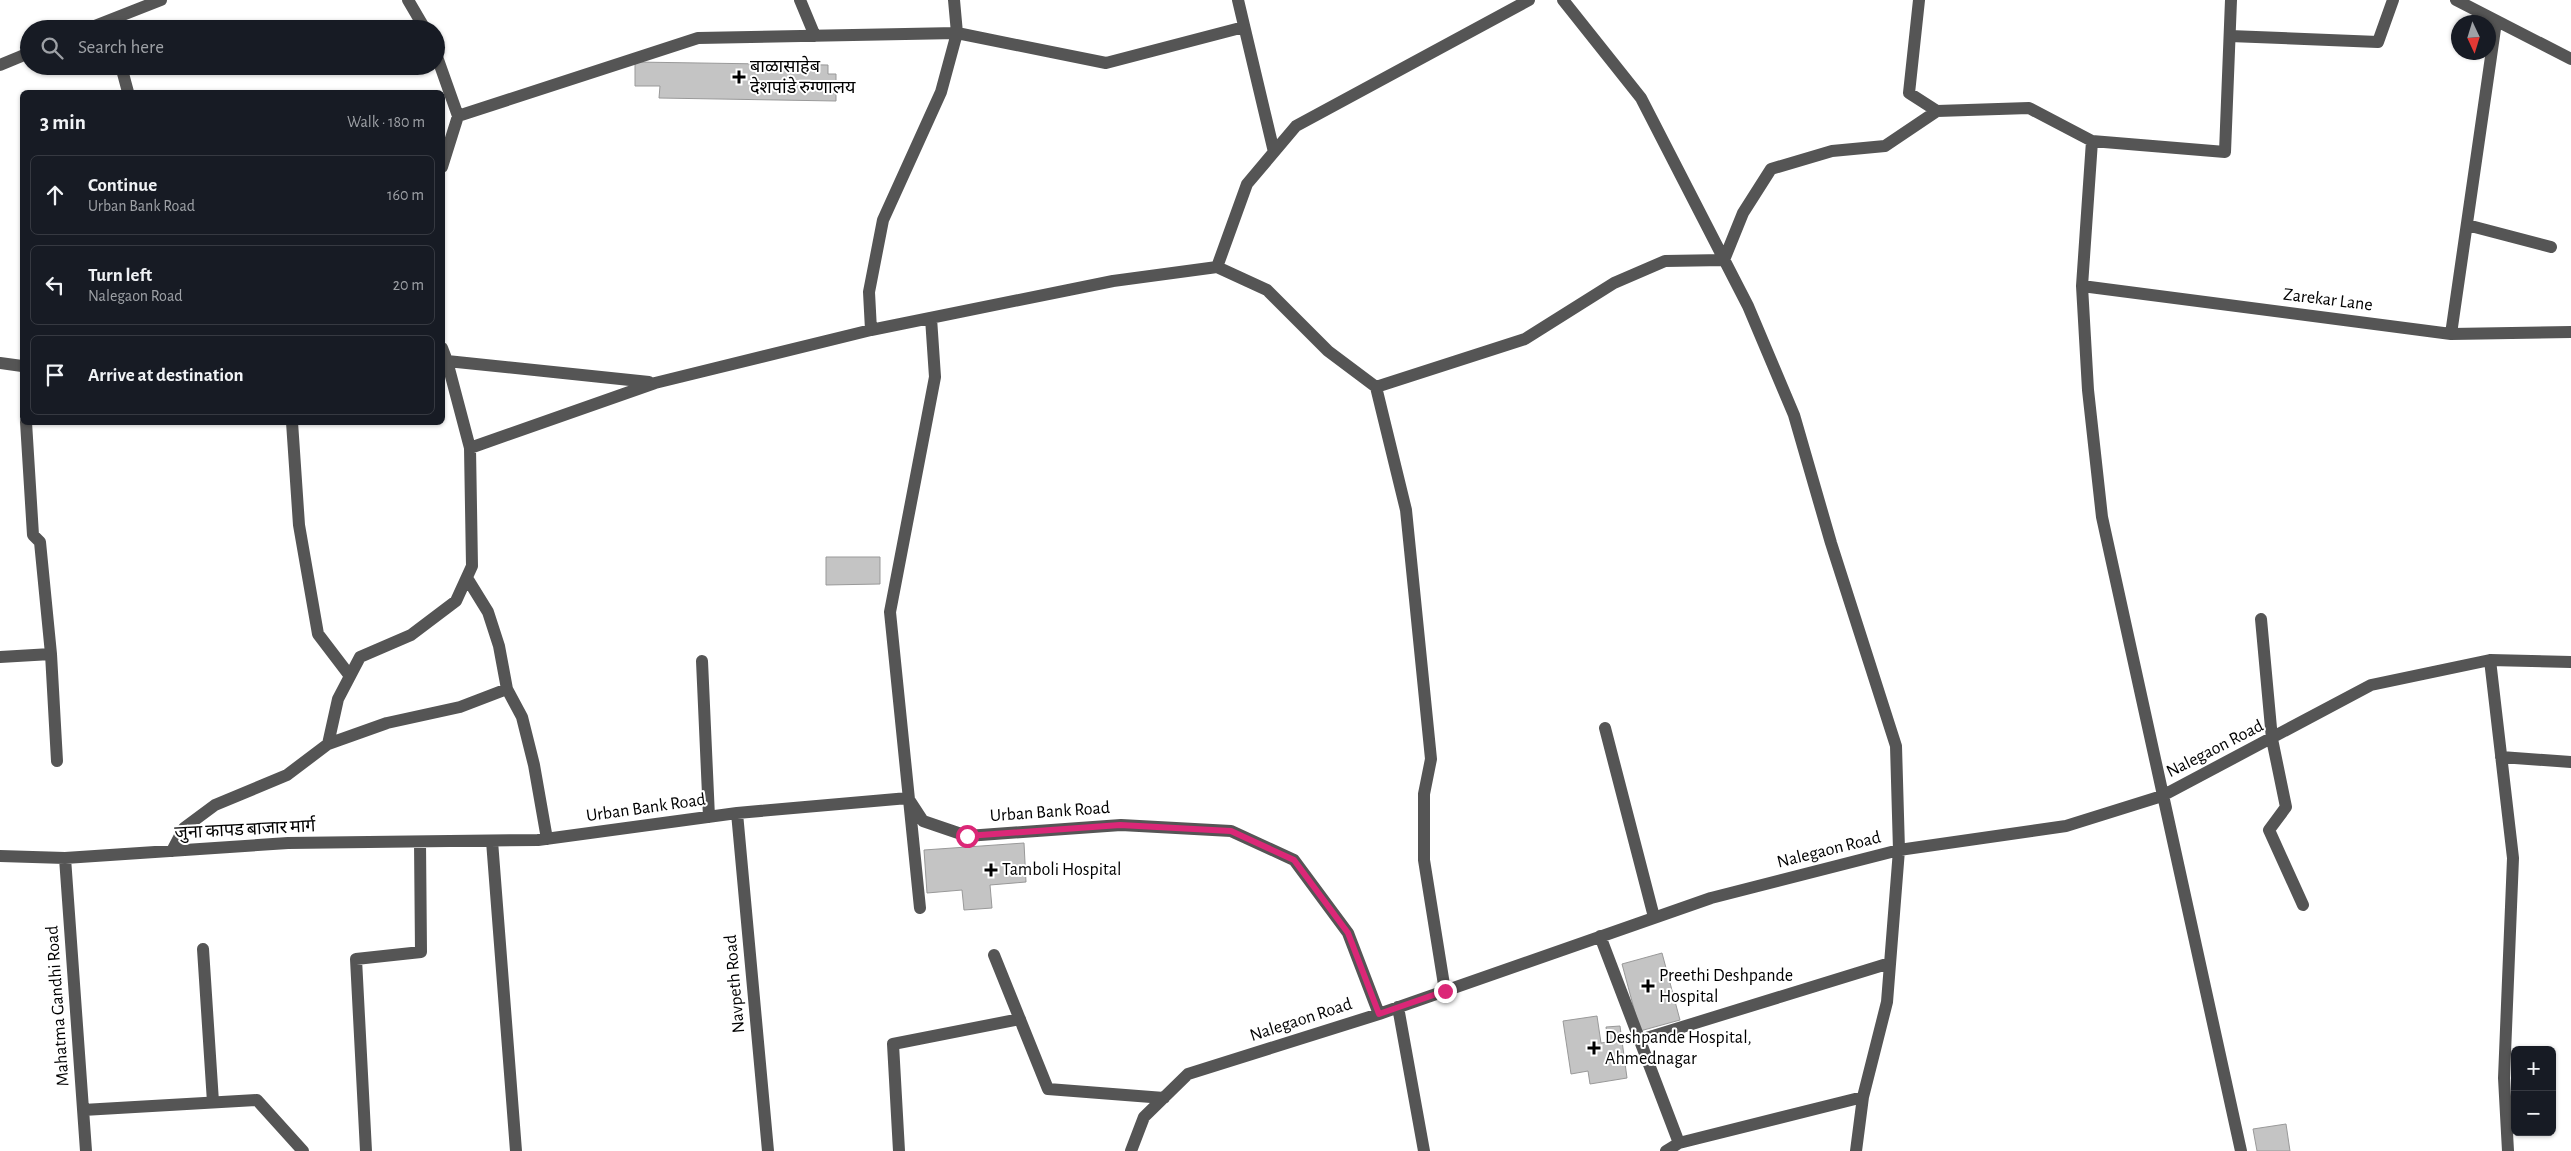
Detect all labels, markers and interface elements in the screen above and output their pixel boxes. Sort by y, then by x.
north arrow [2451,15,2496,60]
search box [20,20,445,75]
icon: search [38,34,66,62]
text: Search here [78,38,164,57]
place label: बाळासाहेब देशपांडे रुग्णालय [750,55,856,97]
marker: बाळासाहेब देशपांडे रुग्णालय [732,70,746,84]
text: 3 min [40,112,86,133]
text: Walk · 180 m [347,114,425,130]
text: Continue [88,176,157,195]
icon: ahead [41,181,69,209]
text: 160 m [387,187,424,203]
text: Urban Bank Road [88,198,195,214]
text: Turn left [88,266,152,285]
icon: left [41,271,69,299]
text: 20 m [393,277,424,293]
street label: Zarekar Lane [2282,286,2374,314]
text: Nalegaon Road [88,288,183,304]
icon: arrive [41,361,69,389]
text: Arrive at destination [88,366,244,385]
street label: Nalegaon Road [2164,717,2266,781]
street label: Urban Bank Road [585,791,707,825]
street label: Urban Bank Road [989,799,1111,825]
street label: जुना कापड बाजार मार्ग [174,814,317,845]
route start [956,825,979,848]
street label: Nalegaon Road [1775,828,1883,872]
place label: Tamboli Hospital [1002,861,1122,879]
marker: Tamboli Hospital [984,863,998,877]
street label: Mahatma Gandhi Road [43,925,73,1087]
street label: Navpeth Road [722,934,748,1034]
place label: Preethi Deshpande Hospital [1659,967,1793,1006]
marker: Preethi Deshpande Hospital [1641,979,1655,993]
route end [1434,980,1457,1003]
street label: Nalegaon Road [1248,995,1354,1045]
place label: Deshpande Hospital, Ahmednagar [1605,1029,1752,1068]
marker: Deshpande Hospital, Ahmednagar [1587,1041,1601,1055]
map controls [2511,1046,2556,1136]
button: + [2511,1046,2556,1091]
button: − [2511,1091,2556,1136]

